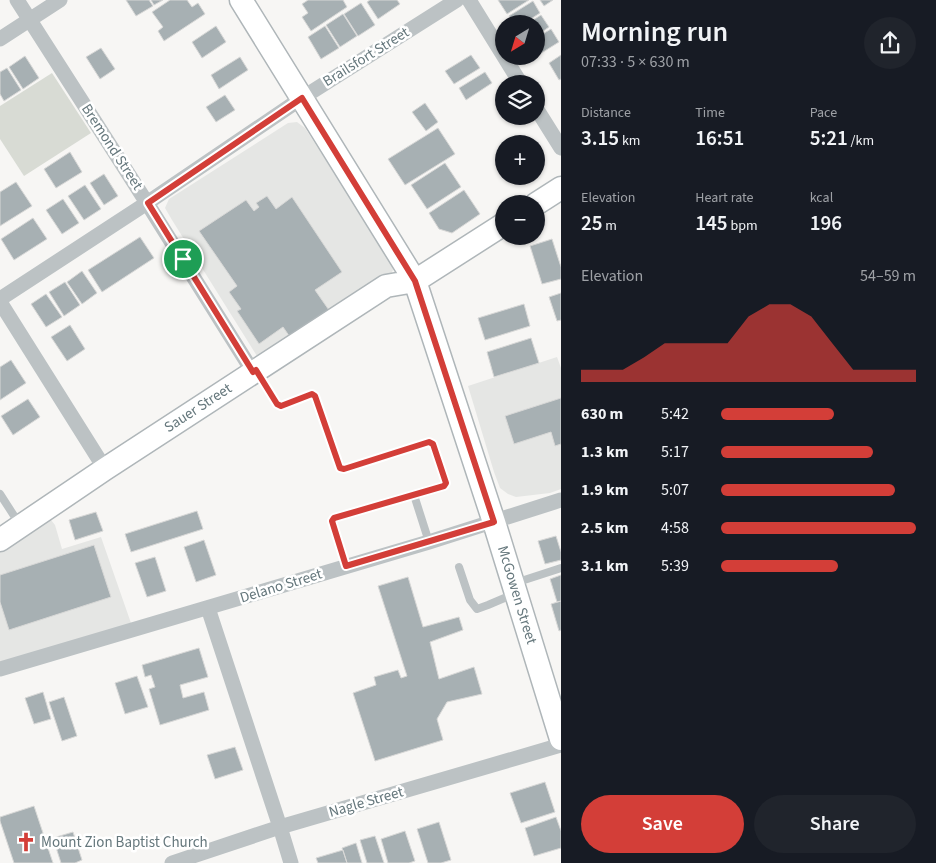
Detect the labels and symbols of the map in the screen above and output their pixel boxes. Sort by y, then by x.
north arrow [495,15,545,65]
street label: Brailsfort Street [319,22,413,92]
street label: Bremond Street [76,100,148,194]
pin [162,238,204,280]
street label: Sauer Street [160,378,236,438]
street label: McGowen Street [492,543,542,647]
street label: Delano Street [237,564,325,608]
street label: Nagle Street [326,781,406,823]
church icon: Mount Zion Baptist Church [15,831,37,853]
place label: Mount Zion Baptist Church [41,832,208,853]

